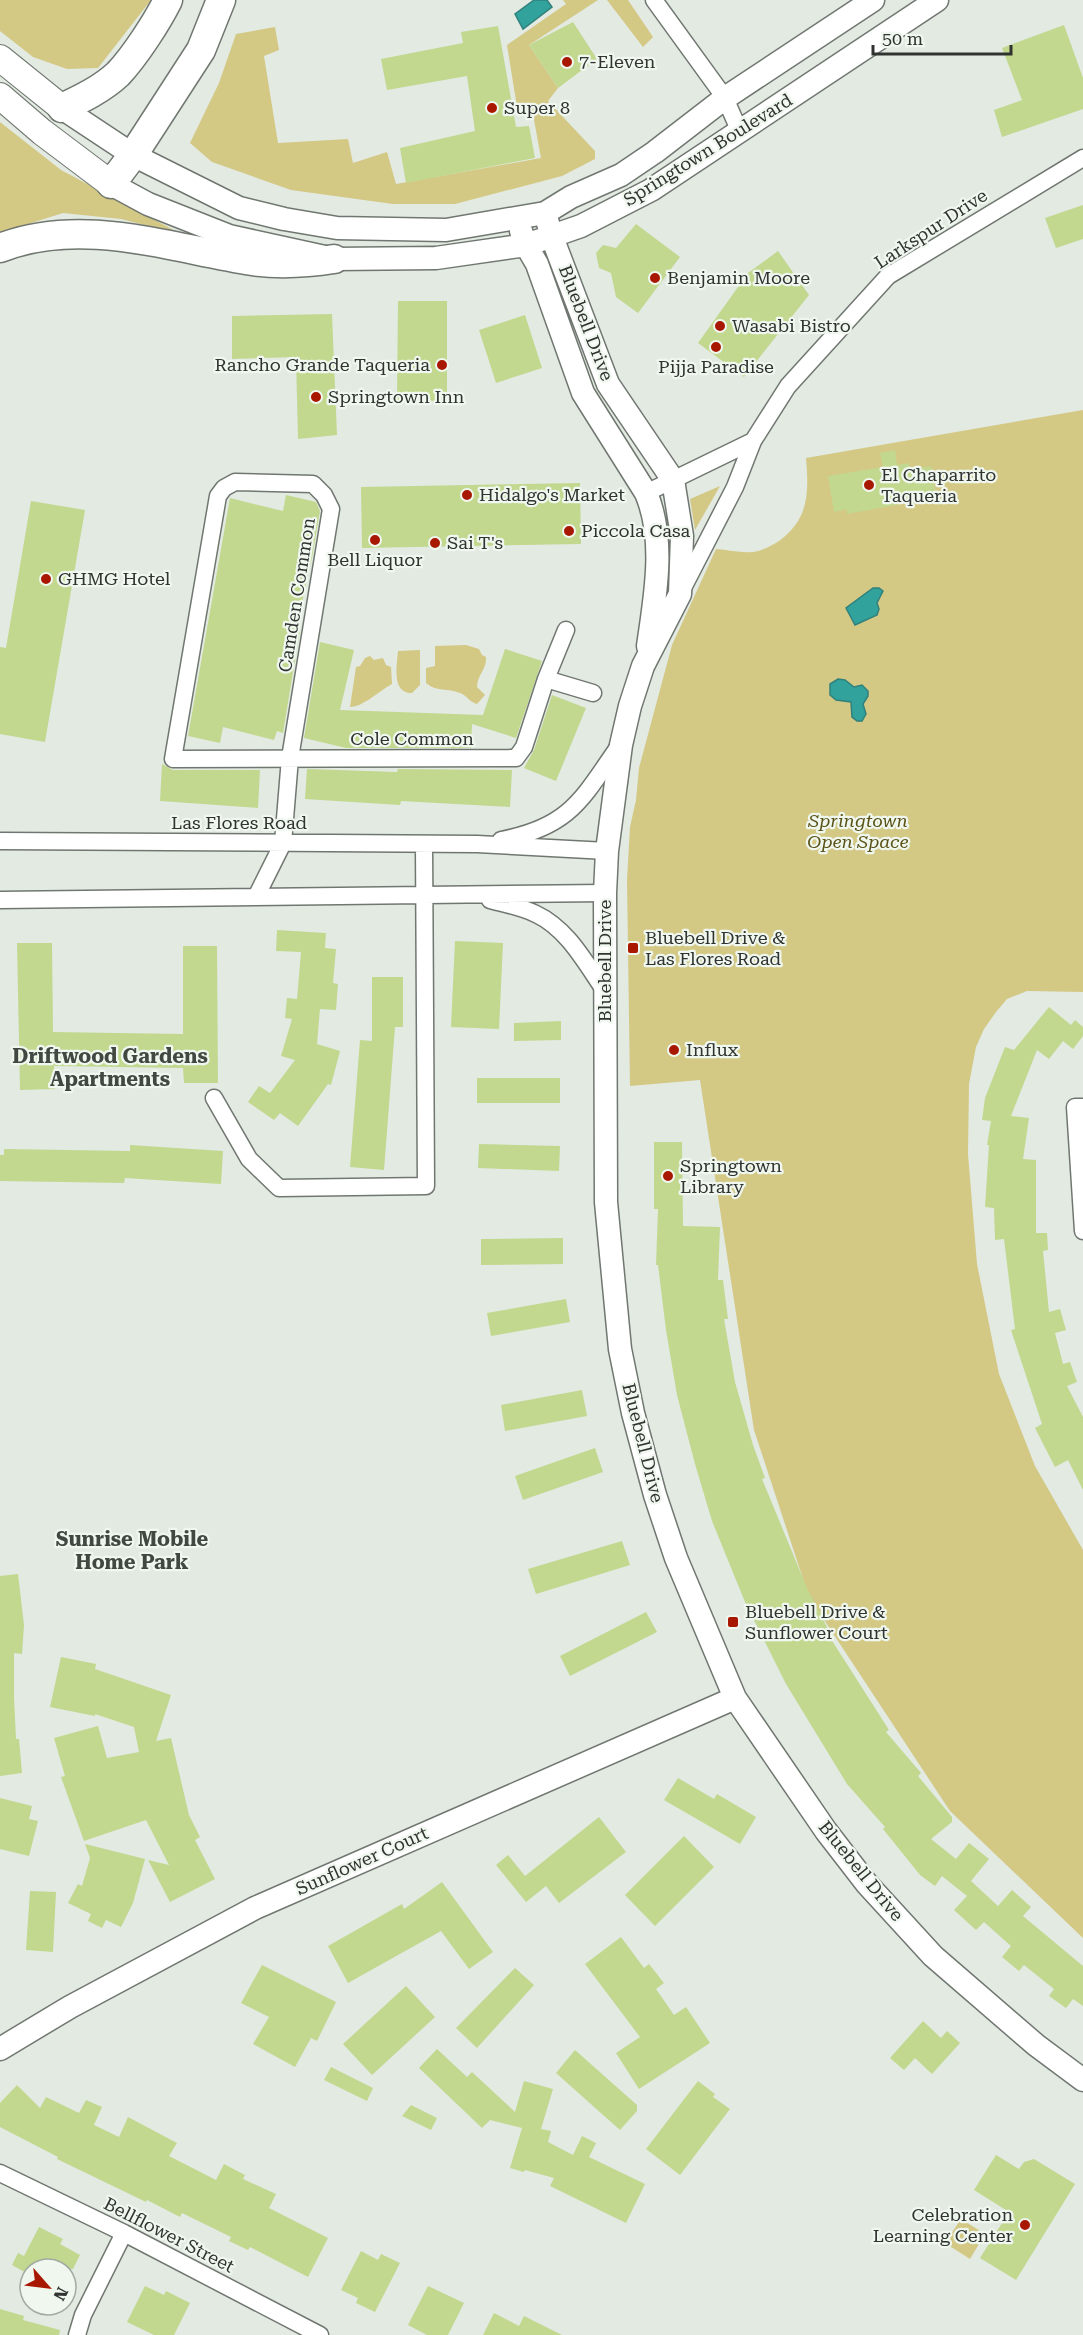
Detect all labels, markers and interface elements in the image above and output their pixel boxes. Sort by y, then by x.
scale bar [873,18,1011,56]
text: 50 m [882,28,923,49]
place label: 7-Eleven [579,51,656,72]
marker: 7-Eleven [560,55,574,69]
street label: Springtown Boulevard [620,89,796,210]
place label: Super 8 [504,97,570,118]
marker: Super 8 [485,101,499,115]
street label: Larkspur Drive [870,184,991,273]
street label: Bluebell Drive [555,262,618,384]
place label: Benjamin Moore [667,267,810,288]
marker: Benjamin Moore [648,271,662,285]
place label: Wasabi Bistro [732,315,851,336]
marker: Wasabi Bistro [713,319,727,333]
marker: Pijja Paradise [709,340,723,354]
place label: Rancho Grande Taqueria [214,354,430,375]
place label: Pijja Paradise [658,356,774,377]
marker: Rancho Grande Taqueria [435,358,449,372]
place label: Springtown Inn [328,386,465,407]
marker: Springtown Inn [309,390,323,404]
place label: El Chaparrito Taqueria [881,464,996,506]
marker: El Chaparrito Taqueria [862,478,876,492]
place label: Hidalgo's Market [479,484,625,505]
marker: Hidalgo's Market [460,488,474,502]
street label: Camden Common [274,516,319,674]
place label: Piccola Casa [581,520,691,541]
marker: Piccola Casa [562,524,576,538]
place label: Sai T's [447,532,503,553]
marker: Bell Liquor [368,533,382,547]
marker: Sai T's [428,536,442,550]
place label: Bell Liquor [327,549,423,570]
place label: GHMG Hotel [58,568,171,589]
marker: GHMG Hotel [39,572,53,586]
street label: Cole Common [350,728,474,749]
park label: Springtown Open Space [807,810,909,852]
street label: Las Flores Road [171,812,307,833]
street label: Bluebell Drive [594,900,615,1022]
place label: Bluebell Drive & Las Flores Road [645,927,785,969]
marker: Bluebell Drive & Las Flores Road [626,941,640,955]
place label: Influx [686,1039,739,1060]
marker: Influx [667,1043,681,1057]
district label: Driftwood Gardens Apartments [12,1044,208,1091]
place label: Springtown Library [680,1155,782,1197]
marker: Springtown Library [661,1169,675,1183]
street label: Bluebell Drive [618,1381,669,1505]
district label: Sunrise Mobile Home Park [56,1527,209,1574]
place label: Bluebell Drive & Sunflower Court [745,1601,888,1643]
marker: Bluebell Drive & Sunflower Court [726,1615,740,1629]
street label: Bluebell Drive [815,1816,908,1925]
street label: Sunflower Court [292,1822,432,1899]
street label: Bellflower Street [100,2193,238,2277]
place label: Celebration Learning Center [873,2204,1013,2246]
marker: Celebration Learning Center [1018,2218,1032,2232]
north arrow [18,2257,78,2317]
text: N [50,2284,72,2304]

